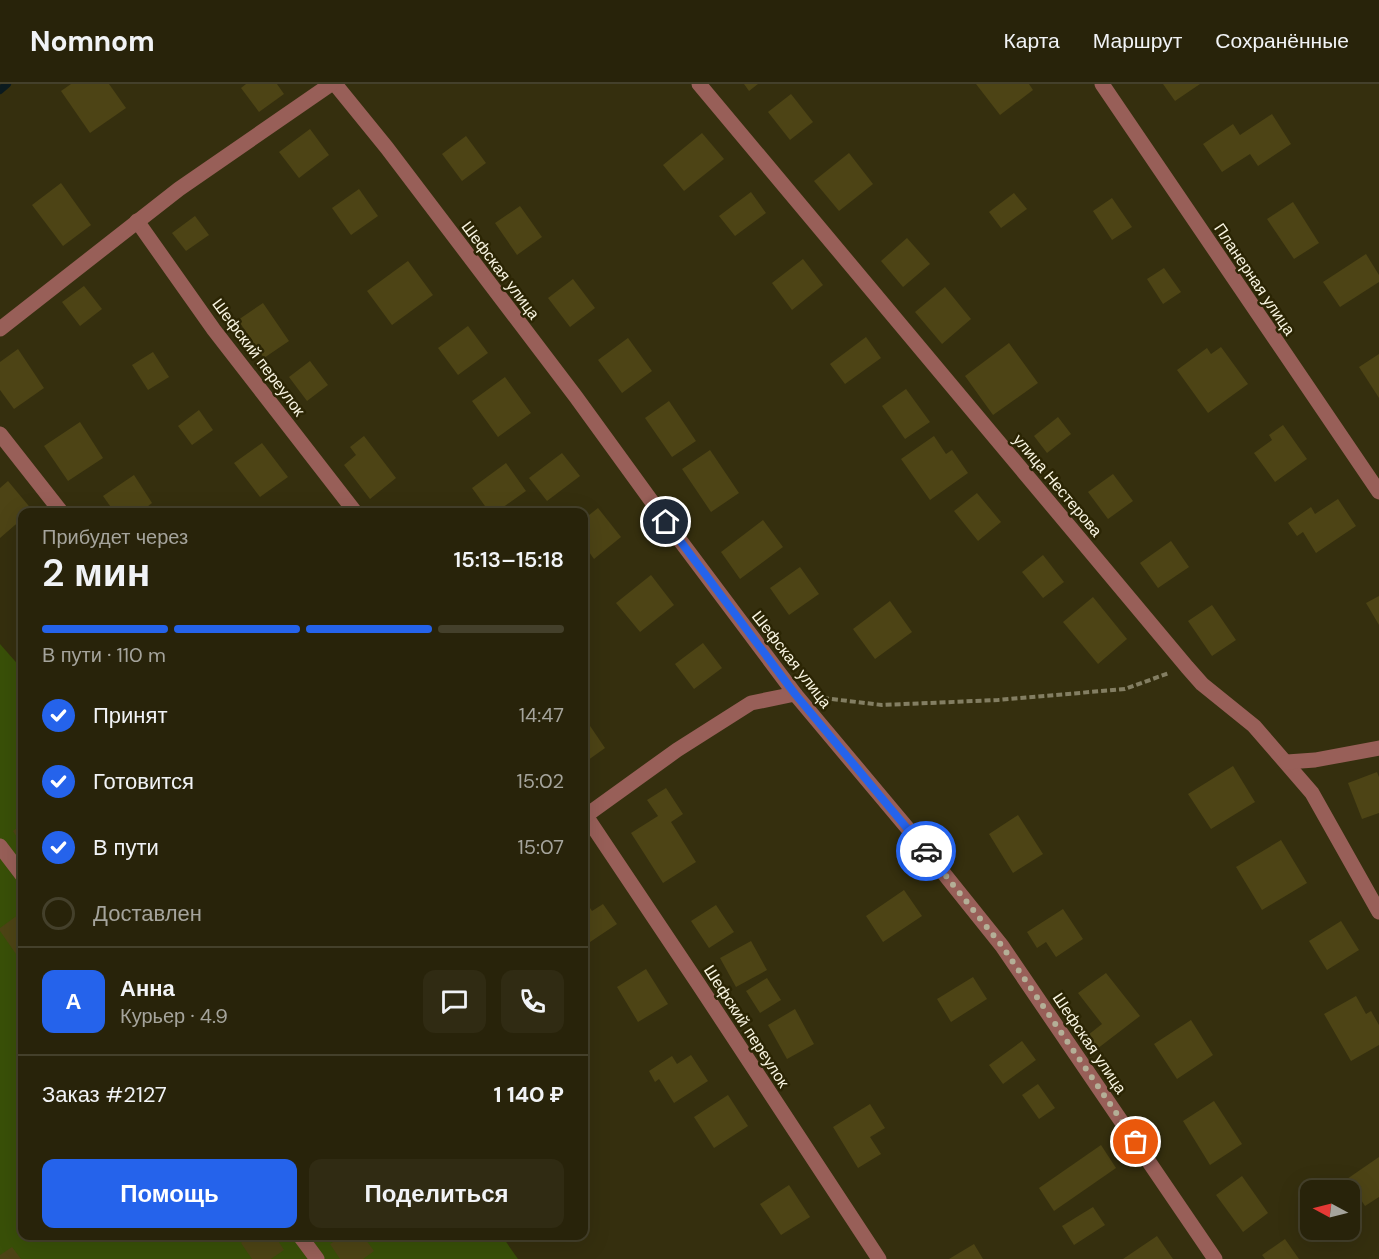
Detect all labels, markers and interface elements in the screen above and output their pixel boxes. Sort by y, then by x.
text: Nomnom [30,23,155,60]
text: Карта [1004,27,1060,55]
text: Маршрут [1093,27,1182,55]
text: Сохранённые [1215,27,1349,55]
street label: Шефская улица [457,217,545,324]
street label: Планерная улица [1209,219,1300,340]
street label: Шефский переулок [207,294,310,421]
street label: улица Нестерова [1009,430,1107,541]
pin [640,496,691,547]
icon: home [649,505,682,538]
text: Прибудет через [42,524,188,550]
text: 15:13–15:18 [454,545,564,574]
text: 2 мин [42,547,150,598]
street label: Шефская улица [747,606,836,712]
text: В пути · 110 m [42,642,166,668]
icon: check [42,699,75,732]
text: Принят [93,701,167,730]
text: 14:47 [519,702,564,728]
icon: check [42,765,75,798]
text: Готовится [93,767,194,796]
text: 15:02 [517,768,564,794]
courier [896,821,956,881]
icon: check [42,831,75,864]
text: В пути [93,833,159,862]
text: 15:07 [517,834,564,860]
icon: car [910,835,943,868]
text: Доставлен [93,899,202,928]
street label: Шефский переулок [699,961,795,1092]
button: chat [423,970,486,1033]
button: phone [501,970,564,1033]
text: Анна [120,974,175,1003]
text: А [66,987,81,1016]
street label: Шефская улица [1048,989,1131,1098]
text: Курьер · 4.9 [120,1003,228,1029]
text: Заказ #2127 [42,1080,167,1109]
text: 1 140 ₽ [493,1080,564,1109]
pin [1110,1116,1161,1167]
icon: bag [1119,1125,1152,1158]
button: Помощь [42,1159,297,1228]
button: Поделиться [309,1159,564,1228]
north arrow [1300,1180,1360,1240]
map controls [1300,1180,1360,1240]

